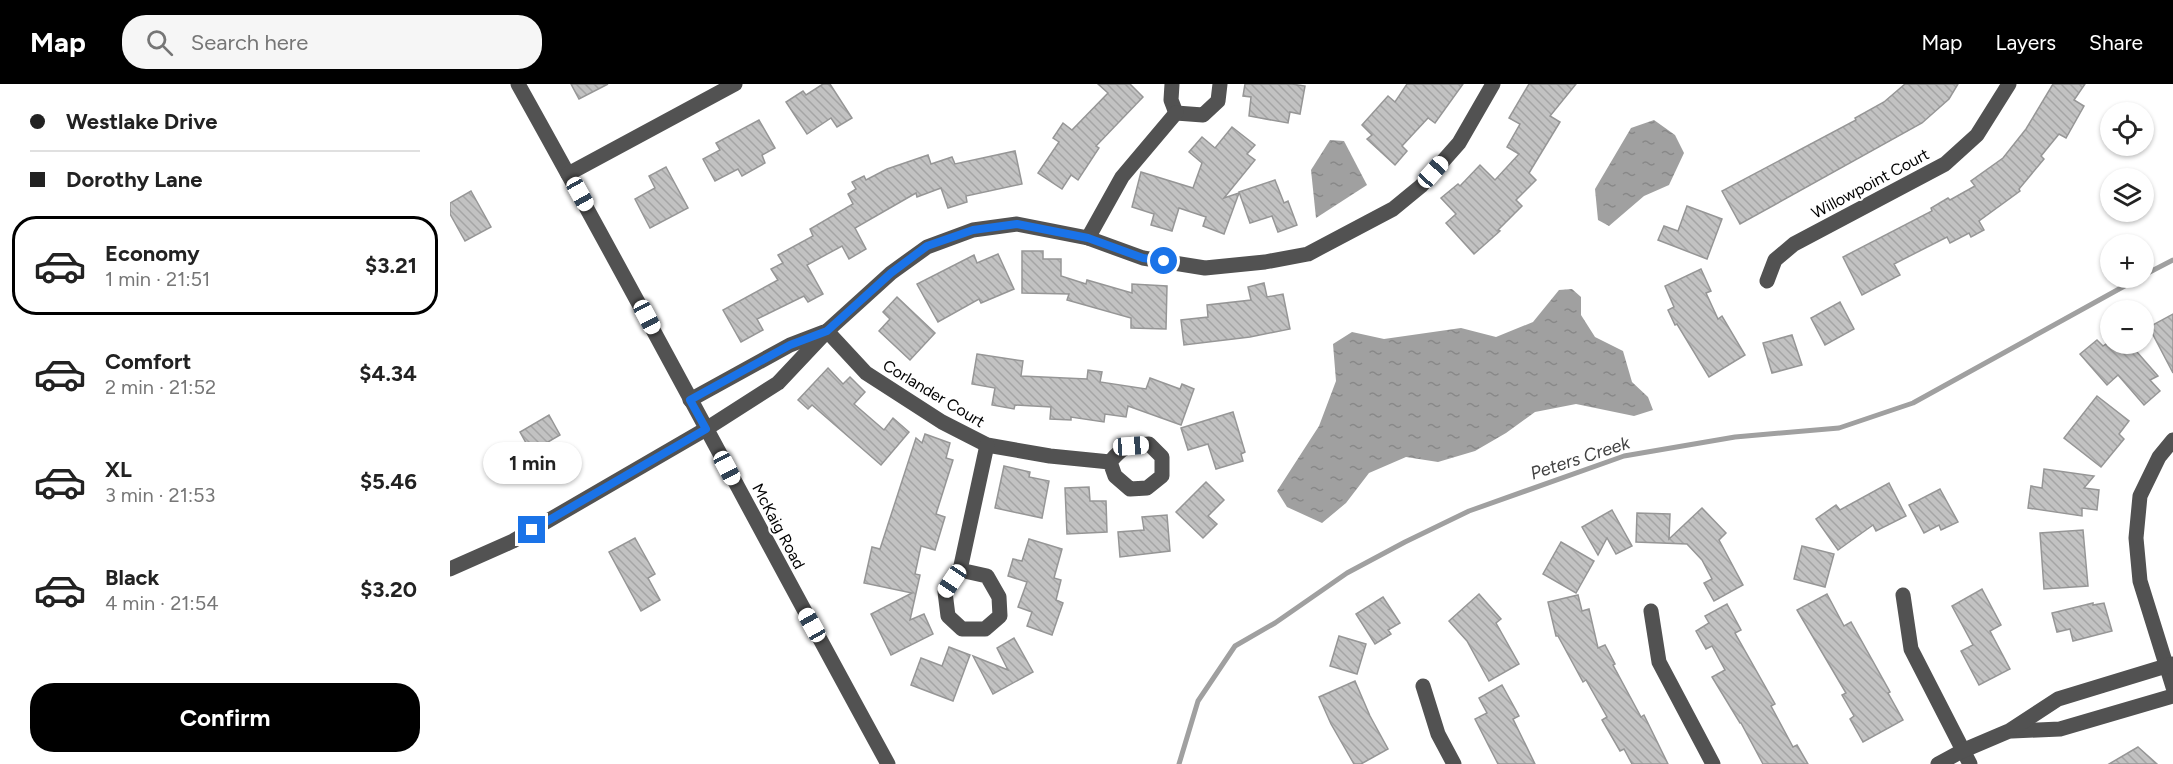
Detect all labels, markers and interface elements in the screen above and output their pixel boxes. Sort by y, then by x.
search box [122,15,542,69]
text: Map [30,25,86,59]
icon: search [143,26,176,59]
text: Search here [191,29,308,56]
text: Map [1922,30,1962,55]
text: Layers [1995,30,2056,55]
text: Share [2089,30,2143,55]
map controls [2100,102,2154,354]
button: locate [2100,102,2154,156]
text: Westlake Drive [66,108,217,135]
street label: Willowpoint Court [1808,144,1932,222]
car [1414,153,1452,191]
text: Dorothy Lane [66,166,203,193]
button: layers [2100,168,2154,222]
car [563,174,597,214]
button: + [2100,234,2154,288]
icon: car [33,239,87,293]
text: Economy [105,240,200,267]
route start [1150,247,1177,274]
text: $3.21 [365,252,417,279]
text: 1 min · 21:51 [105,267,210,291]
car [631,297,663,337]
button: − [2100,300,2154,354]
icon: car [33,347,87,401]
text: Comfort [105,348,191,375]
street label: Corlander Court [879,356,988,431]
text: $4.34 [359,360,417,387]
text: 2 min · 21:52 [105,375,216,399]
water label: Peters Creek [1527,431,1634,484]
car [1112,436,1150,456]
callout: 1 min [482,443,582,485]
car [711,448,743,488]
text: 1 min [509,451,556,475]
icon: car [33,455,87,509]
text: XL [105,456,132,483]
text: $5.46 [360,468,417,495]
street label: McKaig Road [748,480,809,572]
text: 3 min · 21:53 [105,483,215,507]
route end [518,516,545,543]
car [934,561,970,601]
icon: car [33,563,87,617]
text: Black [105,564,159,591]
text: $3.20 [360,576,417,603]
text: 4 min · 21:54 [105,591,219,615]
car [795,605,829,645]
button: Confirm [30,683,420,752]

